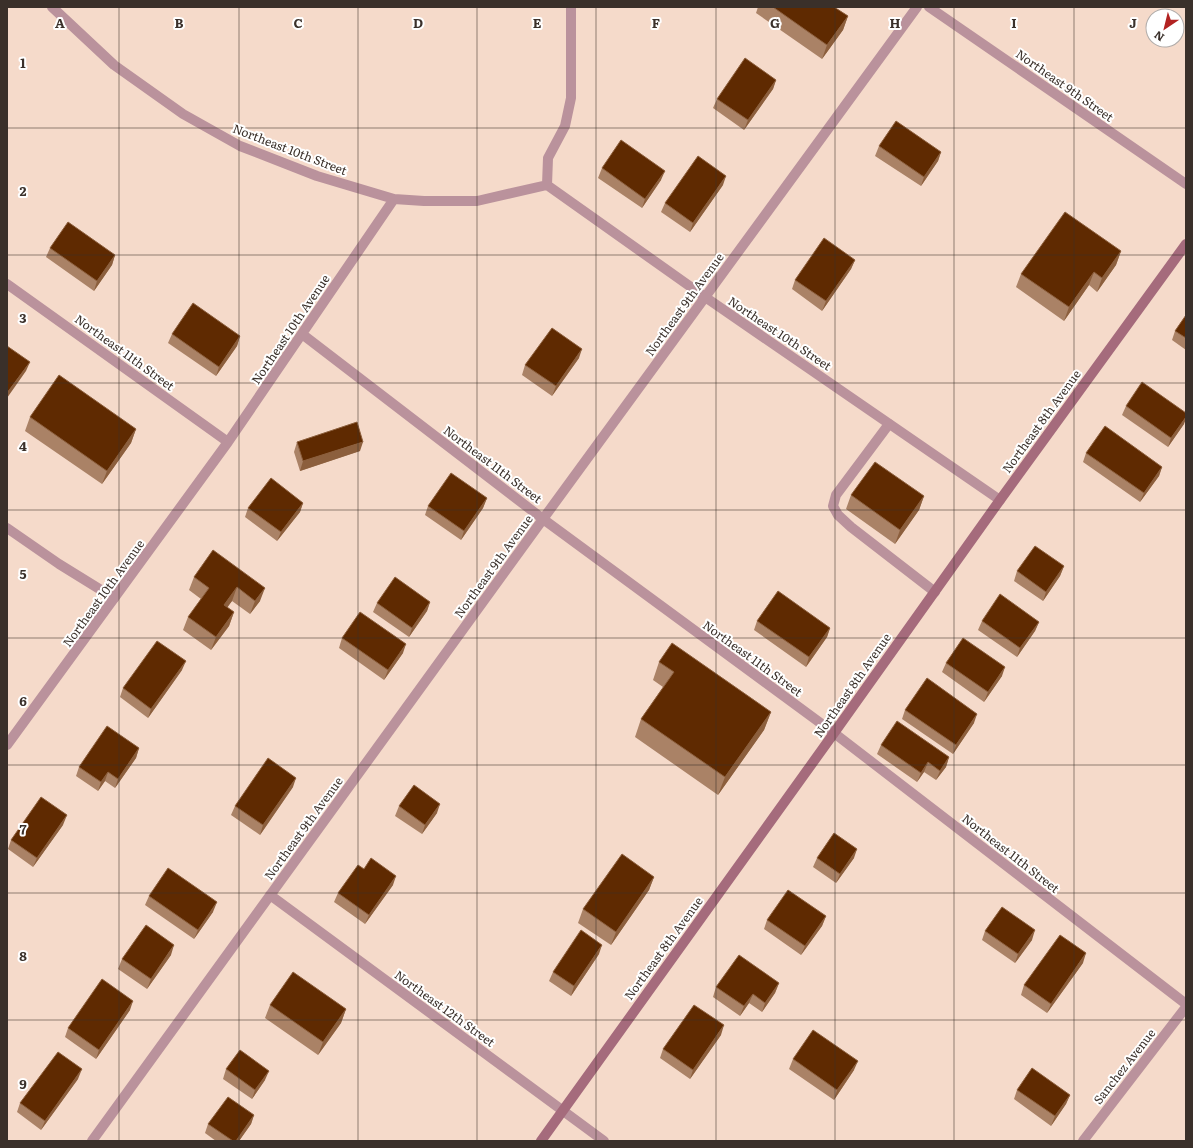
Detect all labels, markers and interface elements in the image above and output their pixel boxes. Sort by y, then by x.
north arrow [1145,8,1185,48]
text: A [55,13,65,32]
text: B [175,13,184,32]
text: C [293,13,303,32]
text: D [413,13,423,32]
text: E [533,13,542,32]
text: F [652,13,660,32]
text: G [770,13,780,32]
text: H [890,13,901,32]
text: I [1011,13,1017,32]
text: J [1129,13,1137,32]
text: N [1150,28,1167,46]
street label: Northeast 9th Street [1012,44,1118,126]
text: 1 [20,53,26,72]
street label: Northeast 10th Street [230,119,350,179]
text: 2 [20,181,27,200]
street label: Northeast 9th Avenue [640,249,728,359]
street label: Northeast 10th Avenue [246,270,334,388]
street label: Northeast 10th Street [725,292,835,374]
text: 3 [19,308,27,327]
street label: Northeast 11th Street [72,310,179,394]
street label: Northeast 8th Avenue [997,366,1085,476]
street label: Northeast 11th Street [440,421,546,507]
text: 4 [19,436,27,455]
street label: Northeast 9th Avenue [449,511,537,621]
street label: Northeast 10th Avenue [58,536,148,650]
text: 5 [19,564,27,583]
street label: Northeast 11th Street [700,616,807,700]
street label: Northeast 8th Avenue [809,629,895,741]
text: 6 [19,691,27,710]
street label: Northeast 9th Avenue [259,773,347,883]
street label: Northeast 11th Street [959,809,1064,897]
text: 7 [19,819,27,838]
street label: Northeast 8th Avenue [619,893,707,1003]
text: 8 [19,946,27,965]
street label: Northeast 12th Street [391,965,499,1051]
street label: Sanchez Avenue [1089,1024,1159,1108]
text: 9 [19,1074,27,1093]

